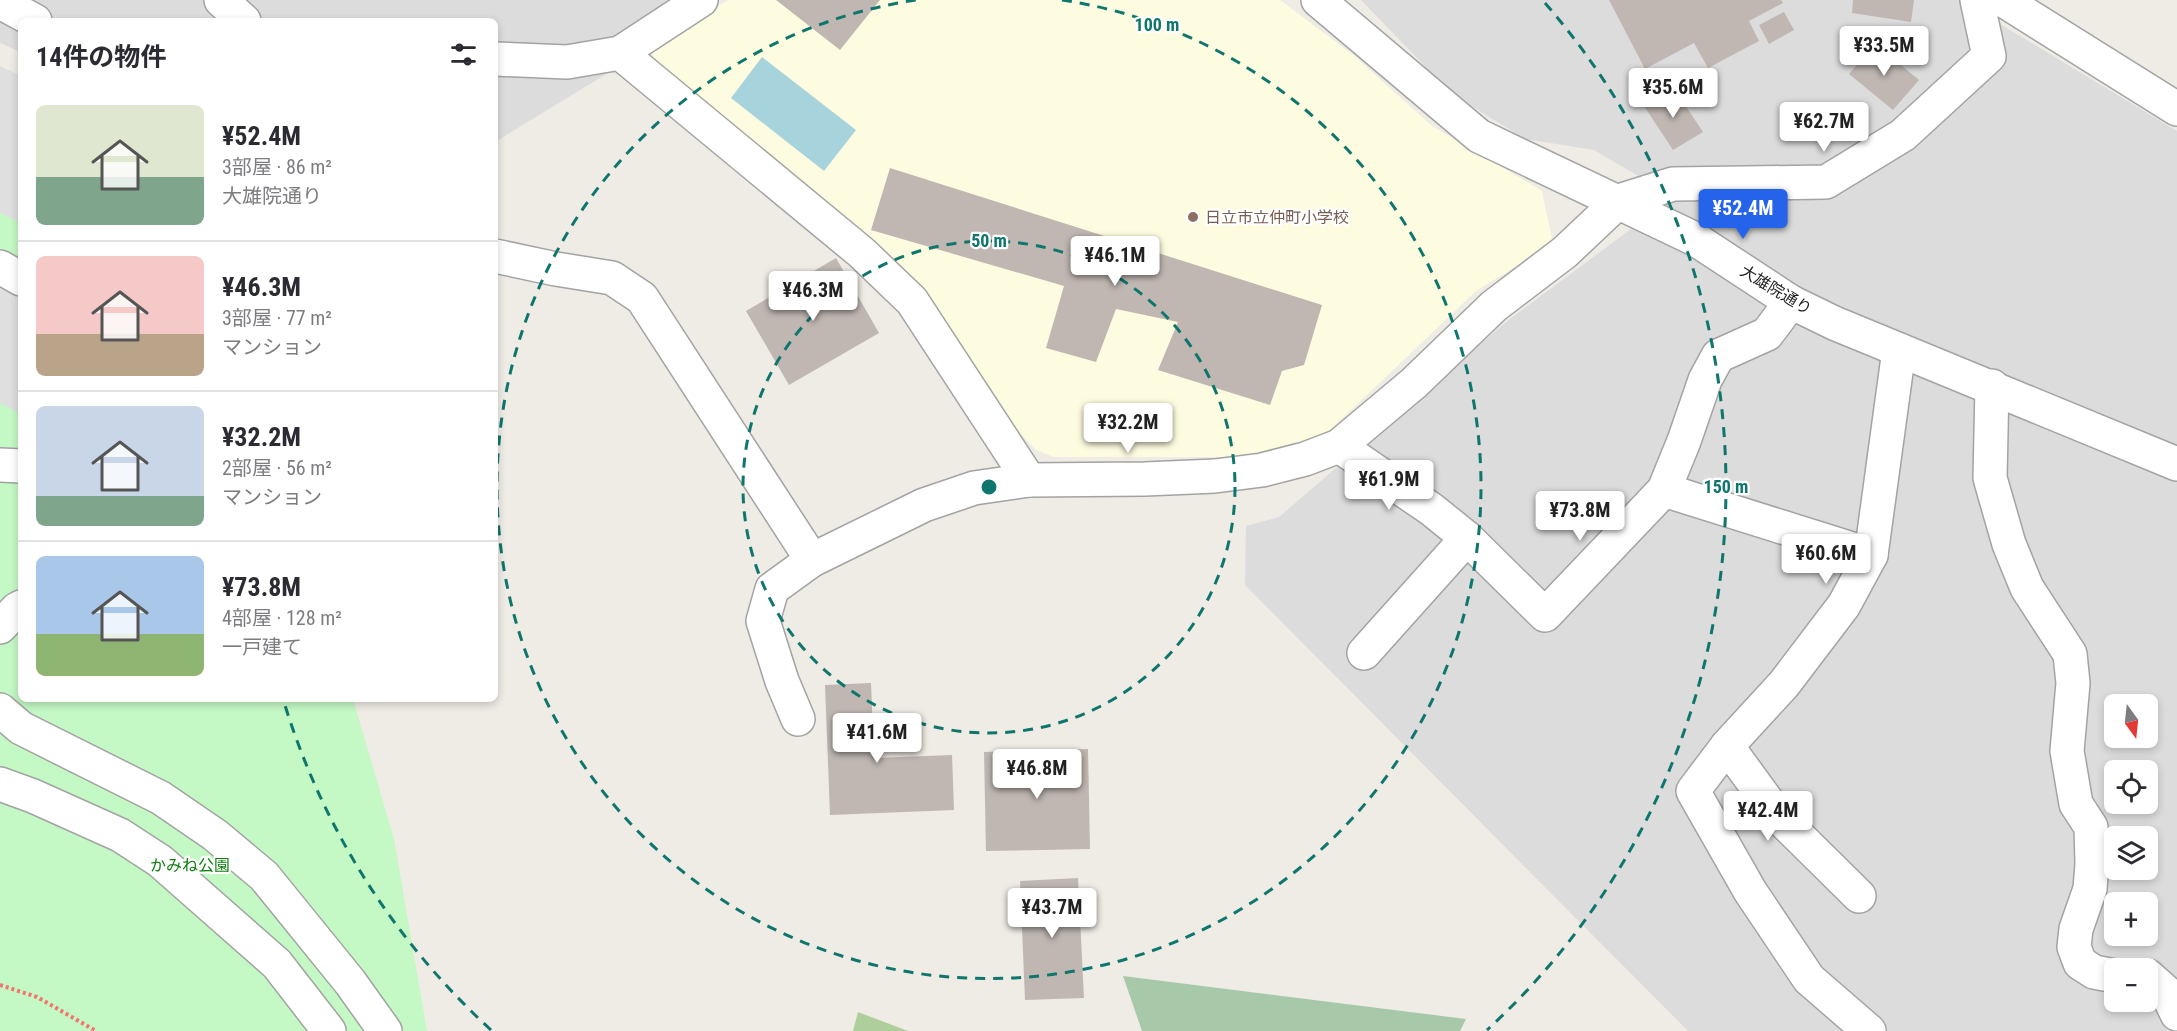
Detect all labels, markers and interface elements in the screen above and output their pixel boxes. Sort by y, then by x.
text: 100 m [1135,14,1179,35]
pin: ¥33.5M [1835,26,1933,77]
text: ¥33.5M [1854,33,1914,57]
icon: filters [447,38,480,71]
text: 14件の物件 [36,42,166,72]
pin: ¥35.6M [1624,68,1722,119]
text: ¥35.6M [1643,75,1703,99]
pin: ¥62.7M [1775,102,1873,153]
text: ¥62.7M [1794,109,1854,133]
text: ¥52.4M [222,121,301,151]
icon: home [84,129,156,201]
text: 3部屋 · 86 m² [222,155,332,179]
text: 大雄院通り [222,184,322,208]
pin: ¥52.4M [1694,189,1792,240]
text: ¥52.4M [1713,196,1773,220]
place label: 日立市立仲町小学校 [1205,208,1349,227]
marker: 日立市立仲町小学校 [1186,210,1200,224]
text: 50 m [971,230,1007,251]
pin: ¥46.1M [1066,236,1164,287]
text: ¥46.1M [1085,243,1145,267]
street label: 大雄院通り [1737,261,1815,319]
pin: ¥46.3M [764,271,862,322]
text: ¥46.3M [222,272,301,302]
text: ¥46.3M [783,278,843,302]
icon: home [84,280,156,352]
text: 3部屋 · 77 m² [222,306,332,330]
text: マンション [222,335,322,359]
pin: ¥32.2M [1079,403,1177,454]
text: ¥32.2M [1098,410,1158,434]
text: ¥32.2M [222,422,301,452]
icon: home [84,430,156,502]
text: 2部屋 · 56 m² [222,456,332,480]
pin: ¥61.9M [1340,460,1438,511]
text: ¥61.9M [1359,467,1419,491]
text: 150 m [1704,476,1748,497]
centre of rings [979,477,999,497]
text: マンション [222,485,322,509]
pin: ¥73.8M [1531,491,1629,542]
text: ¥73.8M [1550,498,1610,522]
pin: ¥60.6M [1777,534,1875,585]
text: ¥60.6M [1796,541,1856,565]
text: ¥73.8M [222,572,301,602]
icon: home [84,580,156,652]
text: 4部屋 · 128 m² [222,606,342,630]
text: 一戸建て [222,635,302,659]
north arrow [2104,694,2158,748]
map controls [2104,694,2158,1012]
pin: ¥41.6M [828,713,926,764]
text: ¥41.6M [847,720,907,744]
pin: ¥46.8M [988,749,1086,800]
text: ¥46.8M [1007,756,1067,780]
button: locate [2104,760,2158,814]
pin: ¥42.4M [1719,791,1817,842]
text: ¥42.4M [1738,798,1798,822]
button: layers [2104,826,2158,880]
park label: かみね公園 [150,856,230,875]
pin: ¥43.7M [1003,888,1101,939]
button: + [2104,892,2158,946]
text: ¥43.7M [1022,895,1082,919]
button: − [2104,958,2158,1012]

